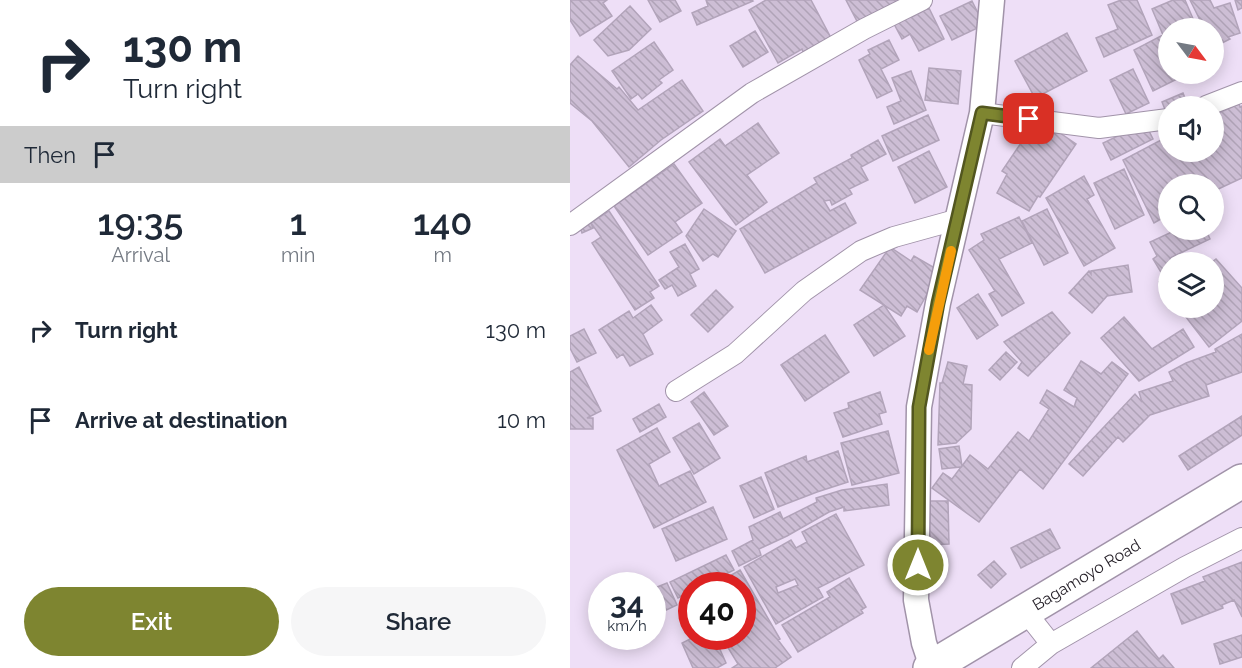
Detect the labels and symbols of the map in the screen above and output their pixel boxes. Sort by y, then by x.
north arrow [1158,18,1224,84]
pin [1003,93,1054,144]
position arrow [886,533,950,597]
street label: Bagamoyo Road [1029,535,1144,614]
speed limit sign: 40 [678,572,756,650]

